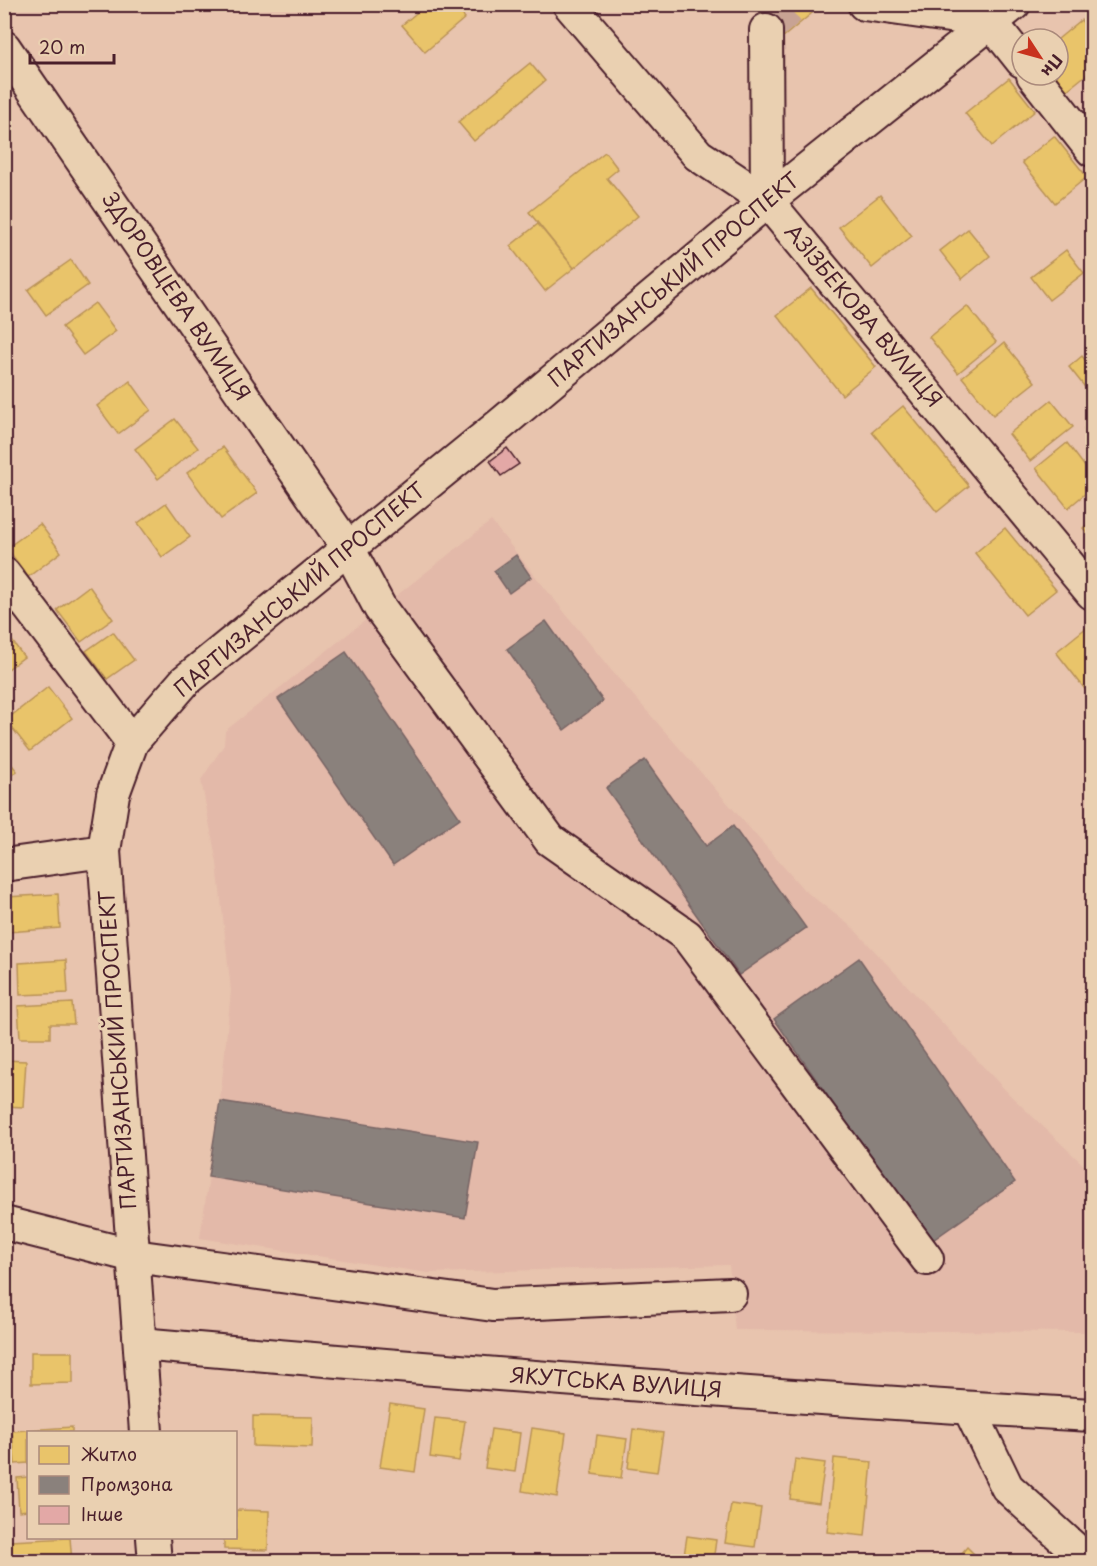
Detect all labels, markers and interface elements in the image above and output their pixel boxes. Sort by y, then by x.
scale bar [30,27,114,65]
north arrow [1010,27,1070,87]
text: 20 m [39,33,85,60]
text: Пн [1036,50,1069,83]
street label: ПАРТИЗАНСЬКИЙ ПРОСПЕКТ [540,163,806,394]
street label: ЗДОРОВЦЕВА ВУЛИЦЯ [96,185,260,407]
street label: АЗІЗБЕКОВА ВУЛИЦЯ [778,216,951,413]
street label: ПАРТИЗАНСЬКИЙ ПРОСПЕКТ [166,473,432,704]
street label: ПАРТИЗАНСЬКИЙ ПРОСПЕКТ [89,889,143,1211]
street label: ЯКУТСЬКА ВУЛИЦЯ [508,1358,723,1404]
legend [27,1431,237,1539]
text: Житло [81,1440,137,1467]
text: Промзона [81,1470,173,1497]
text: Інше [81,1500,123,1527]

